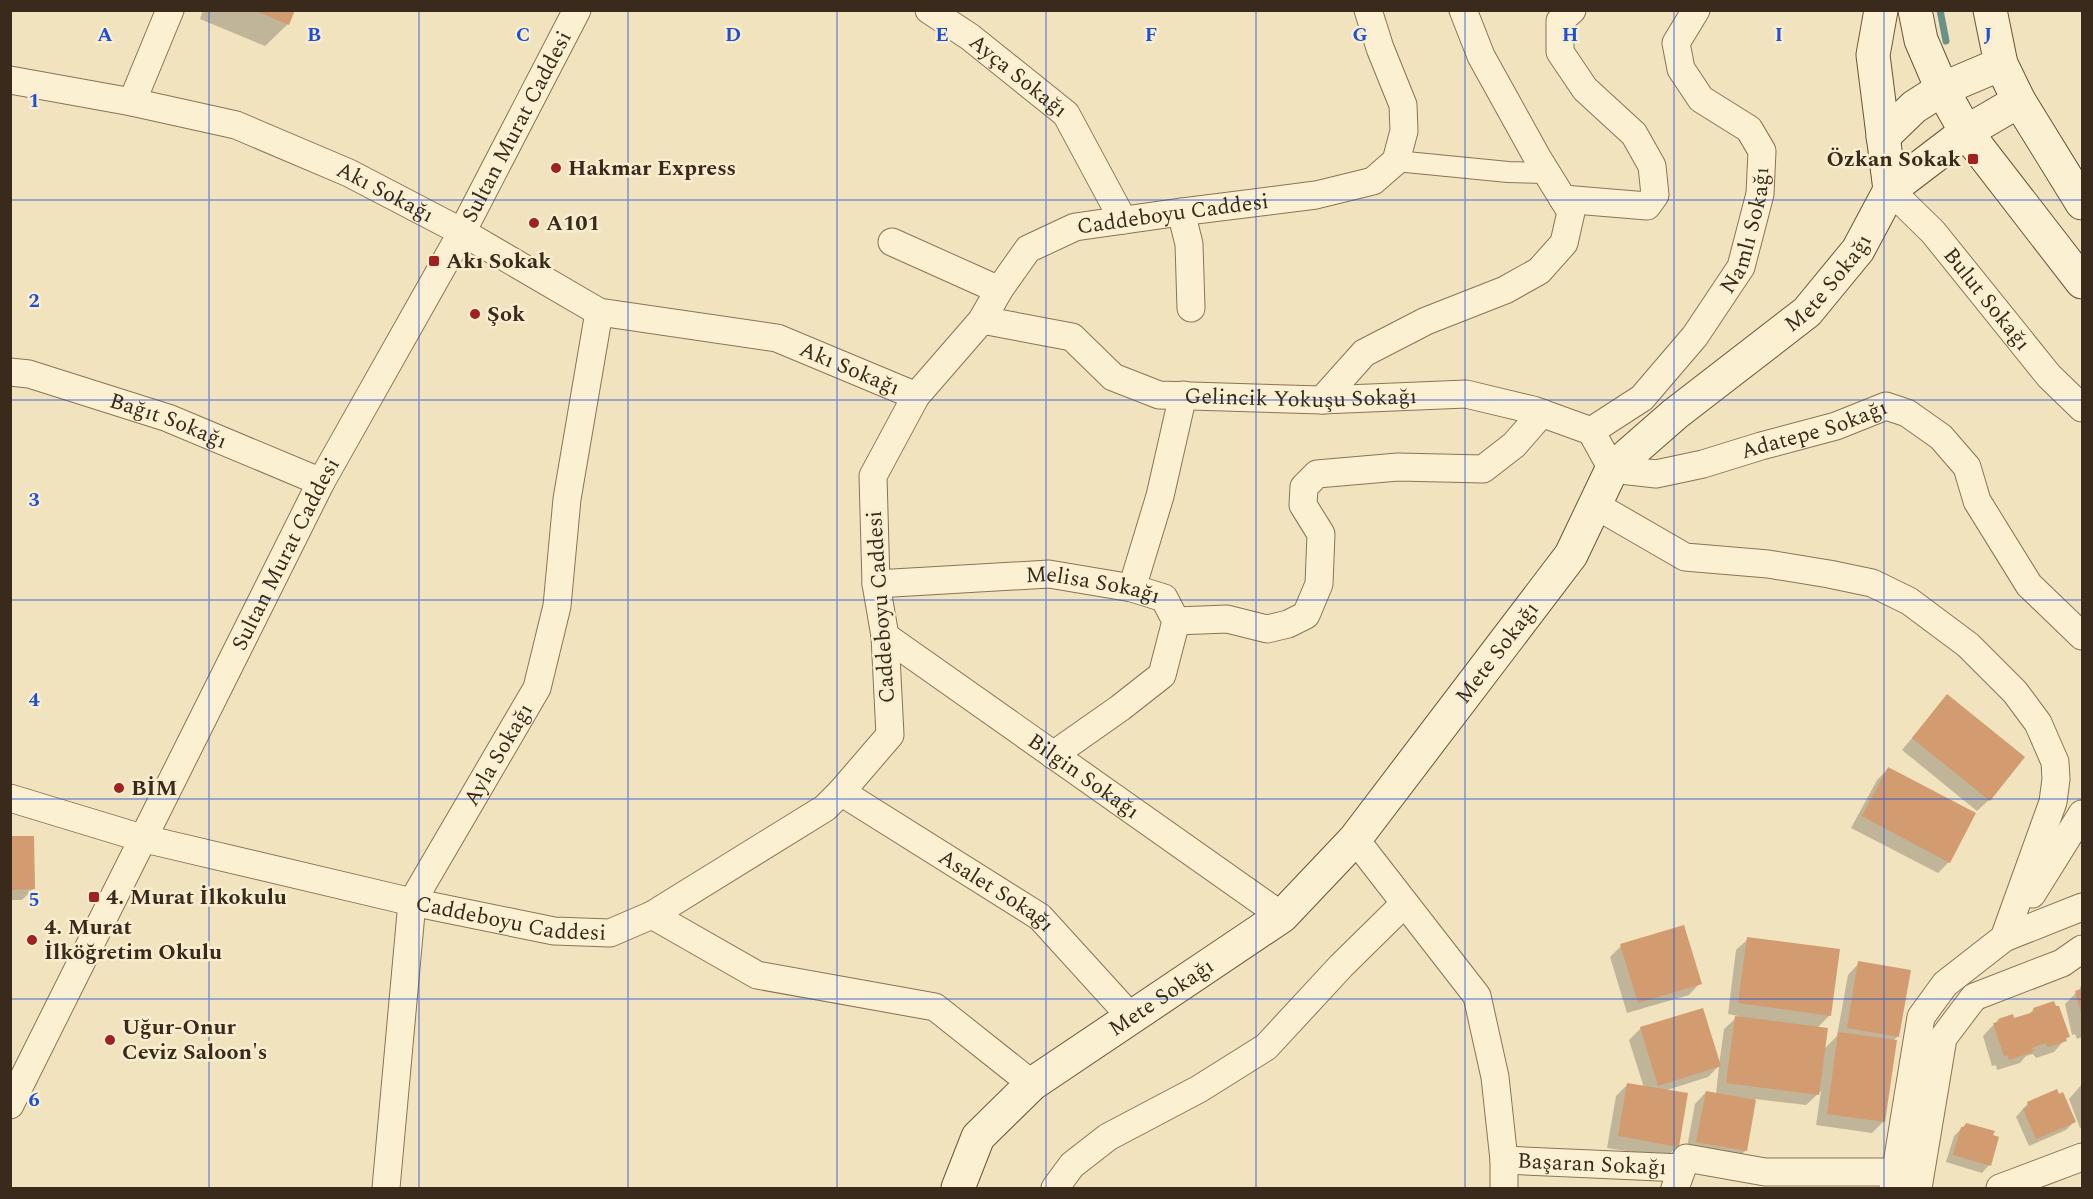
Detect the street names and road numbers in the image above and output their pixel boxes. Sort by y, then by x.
street label: Sultan Murat Caddesi [456,26,578,226]
street label: Ayça Sokağı [962,26,1075,126]
street label: Akı Sokağı [331,153,440,231]
street label: Namlı Sokağı [1711,166,1778,300]
street label: Caddeboyu Caddesi [1075,185,1271,243]
street label: Mete Sokağı [1777,228,1880,340]
street label: Bulut Sokağı [1935,240,2039,358]
street label: Akı Sokağı [794,333,905,404]
street label: Gelincik Yokuşu Sokağı [1184,379,1417,417]
street label: Bağıt Sokağı [105,384,232,457]
street label: Adatepe Sokağı [1737,391,1892,468]
street label: Sultan Murat Caddesi [223,451,348,656]
street label: Caddeboyu Caddesi [858,510,904,704]
street label: Melisa Sokağı [1025,557,1164,612]
street label: Mete Sokağı [1447,594,1547,711]
street label: Ayla Sokağı [455,697,541,812]
street label: Bilgin Sokağı [1021,725,1146,827]
street label: Asalet Sokağı [932,841,1062,939]
street label: Caddeboyu Caddesi [413,887,607,949]
street label: Mete Sokağı [1102,950,1221,1045]
street label: Başaran Sokağı [1517,1144,1667,1184]

